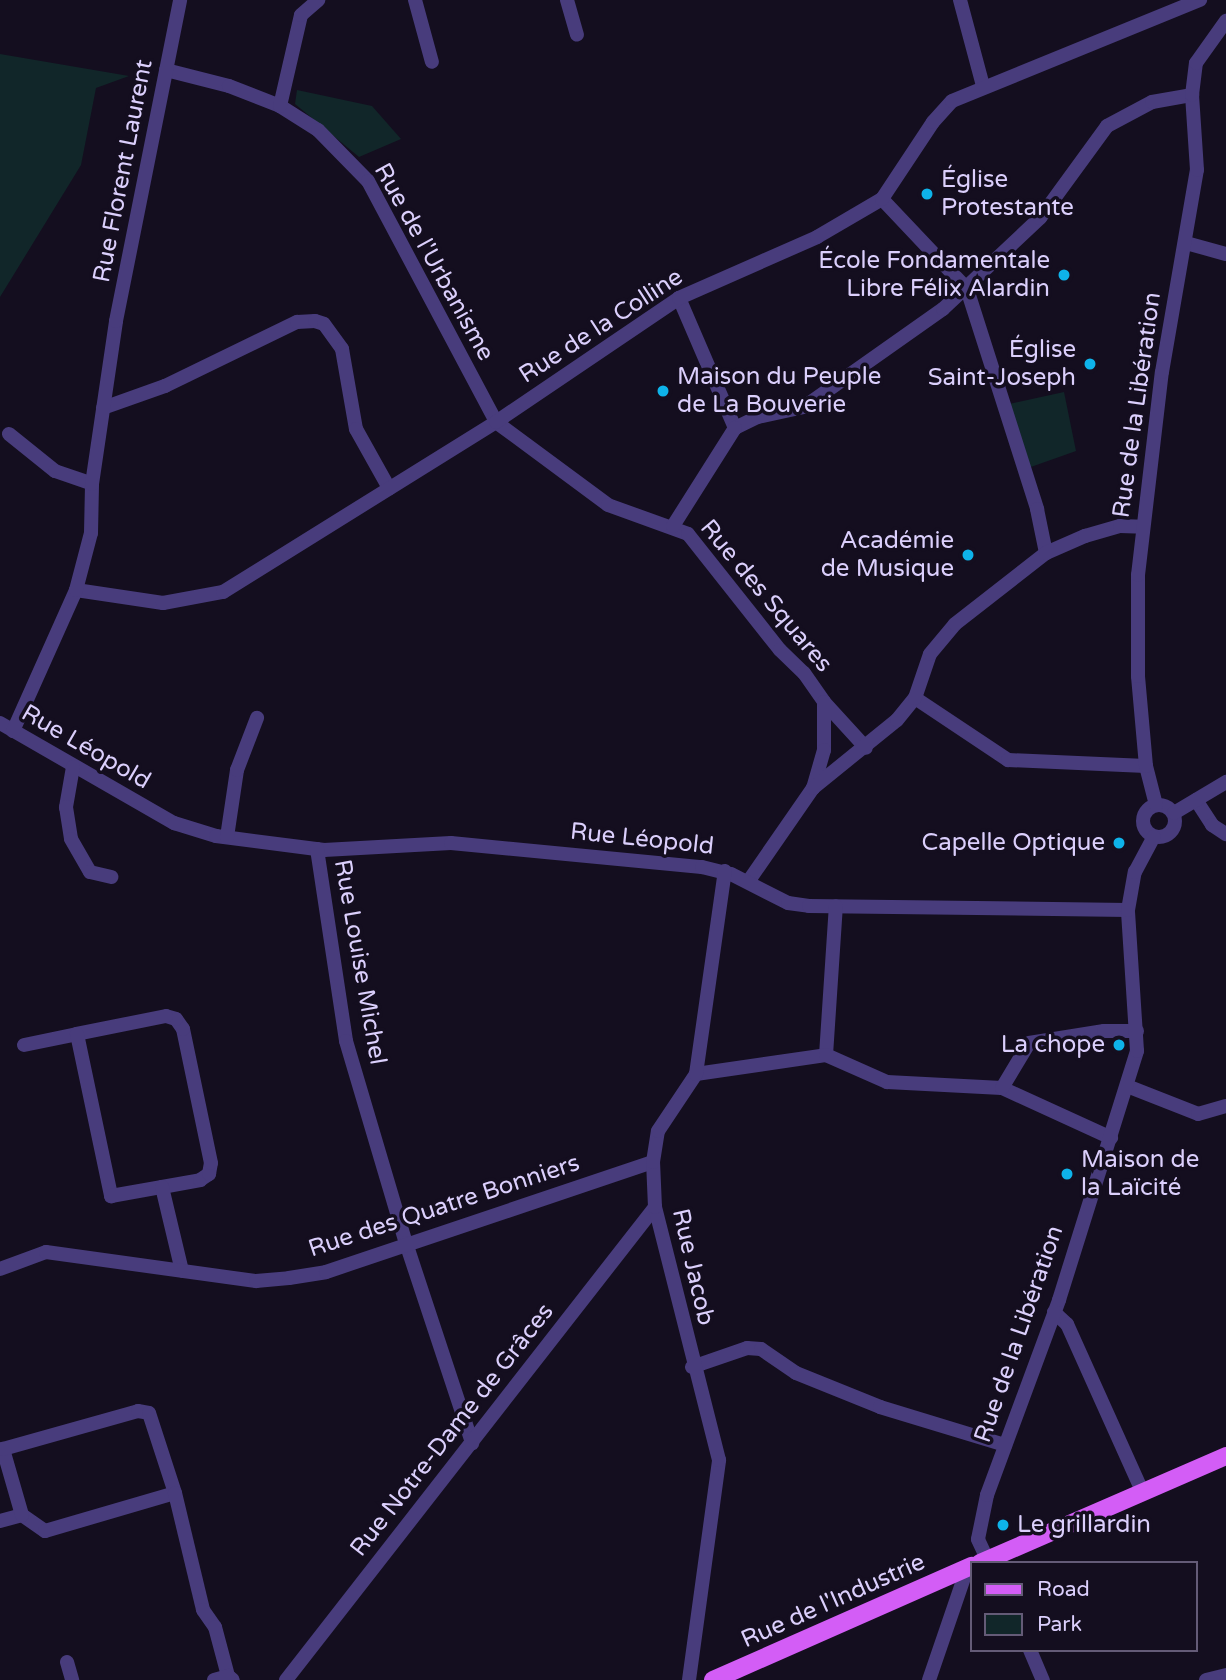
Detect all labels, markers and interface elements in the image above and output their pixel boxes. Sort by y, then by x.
street label: Rue Florent Laurent [87,57,159,285]
street label: Rue de l'Urbanisme [368,158,500,366]
place label: Église Protestante [941,166,1074,222]
marker: Église Protestante [919,186,935,202]
place label: École Fondamentale Libre Félix Alardin [818,247,1050,303]
street label: Rue de la Colline [514,262,688,390]
marker: École Fondamentale Libre Félix Alardin [1056,267,1072,283]
street label: Rue de la Libération [1107,290,1167,520]
place label: Église Saint-Joseph [928,336,1076,392]
marker: Église Saint-Joseph [1082,356,1098,372]
place label: Maison du Peuple de La Bouverie [677,363,881,419]
marker: Maison du Peuple de La Bouverie [655,383,671,399]
street label: Rue des Squares [694,514,838,678]
place label: Académie de Musique [821,527,954,583]
marker: Académie de Musique [960,547,976,563]
street label: Rue Léopold [16,698,156,796]
street label: Rue Léopold [569,817,715,861]
place label: Capelle Optique [922,829,1105,857]
marker: Capelle Optique [1111,835,1127,851]
street label: Rue Louise Michel [328,857,392,1067]
place label: La chope [1001,1031,1105,1059]
marker: La chope [1111,1037,1127,1053]
place label: Maison de la Laïcité [1081,1146,1199,1202]
street label: Rue des Quatre Bonniers [305,1148,583,1264]
marker: Maison de la Laïcité [1059,1166,1075,1182]
street label: Rue Jacob [666,1206,720,1328]
street label: Rue de la Libération [968,1222,1070,1446]
street label: Rue Notre-Dame de Grâces [344,1298,560,1562]
place label: Le grillardin [1017,1511,1151,1539]
marker: Le grillardin [995,1517,1011,1533]
street label: Rue de l'Industrie [737,1548,929,1654]
legend [970,1561,1198,1652]
text: Road [1037,1577,1090,1602]
text: Park [1037,1612,1082,1637]

